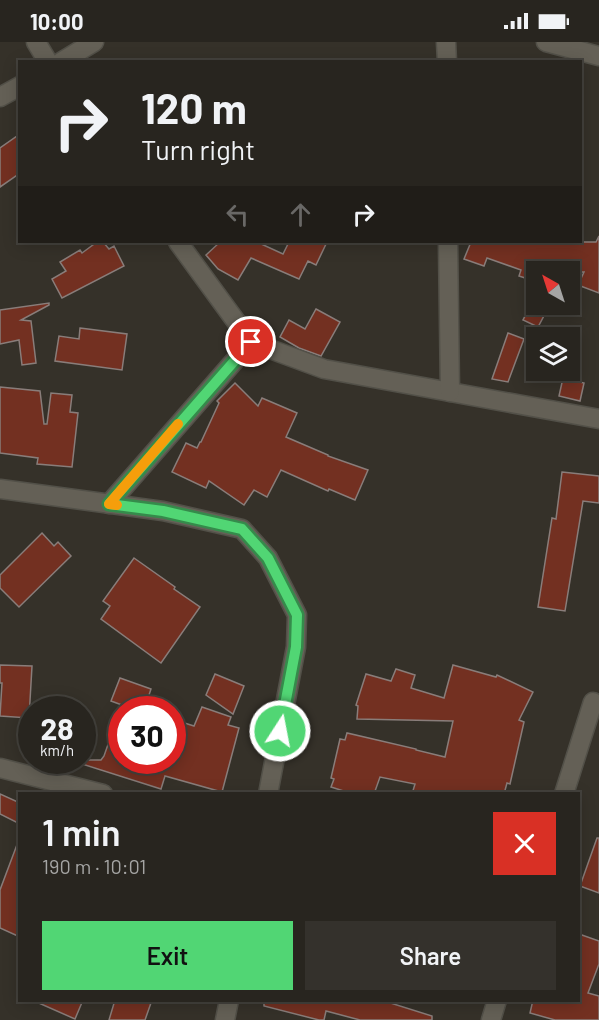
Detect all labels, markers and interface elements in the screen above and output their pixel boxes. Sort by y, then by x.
text: 10:00 [30,8,83,34]
text: 120 m [141,82,247,132]
icon: right [42,84,120,162]
text: Turn right [141,133,255,165]
icon: left [221,198,254,231]
icon: ahead [284,198,317,231]
icon: right [347,198,380,231]
north arrow [526,261,580,315]
map controls [526,261,580,381]
pin [225,316,276,367]
icon: arrive [234,325,267,358]
button: layers [526,327,580,381]
speed limit sign: 30 [108,696,186,774]
position arrow [248,699,312,763]
text: 28 [40,710,74,746]
text: km/h [40,741,74,759]
text: 1 min [42,810,121,853]
button: close [493,812,556,875]
text: 190 m · 10:01 [42,854,146,878]
button: Exit [42,921,293,990]
button: Share [305,921,556,990]

